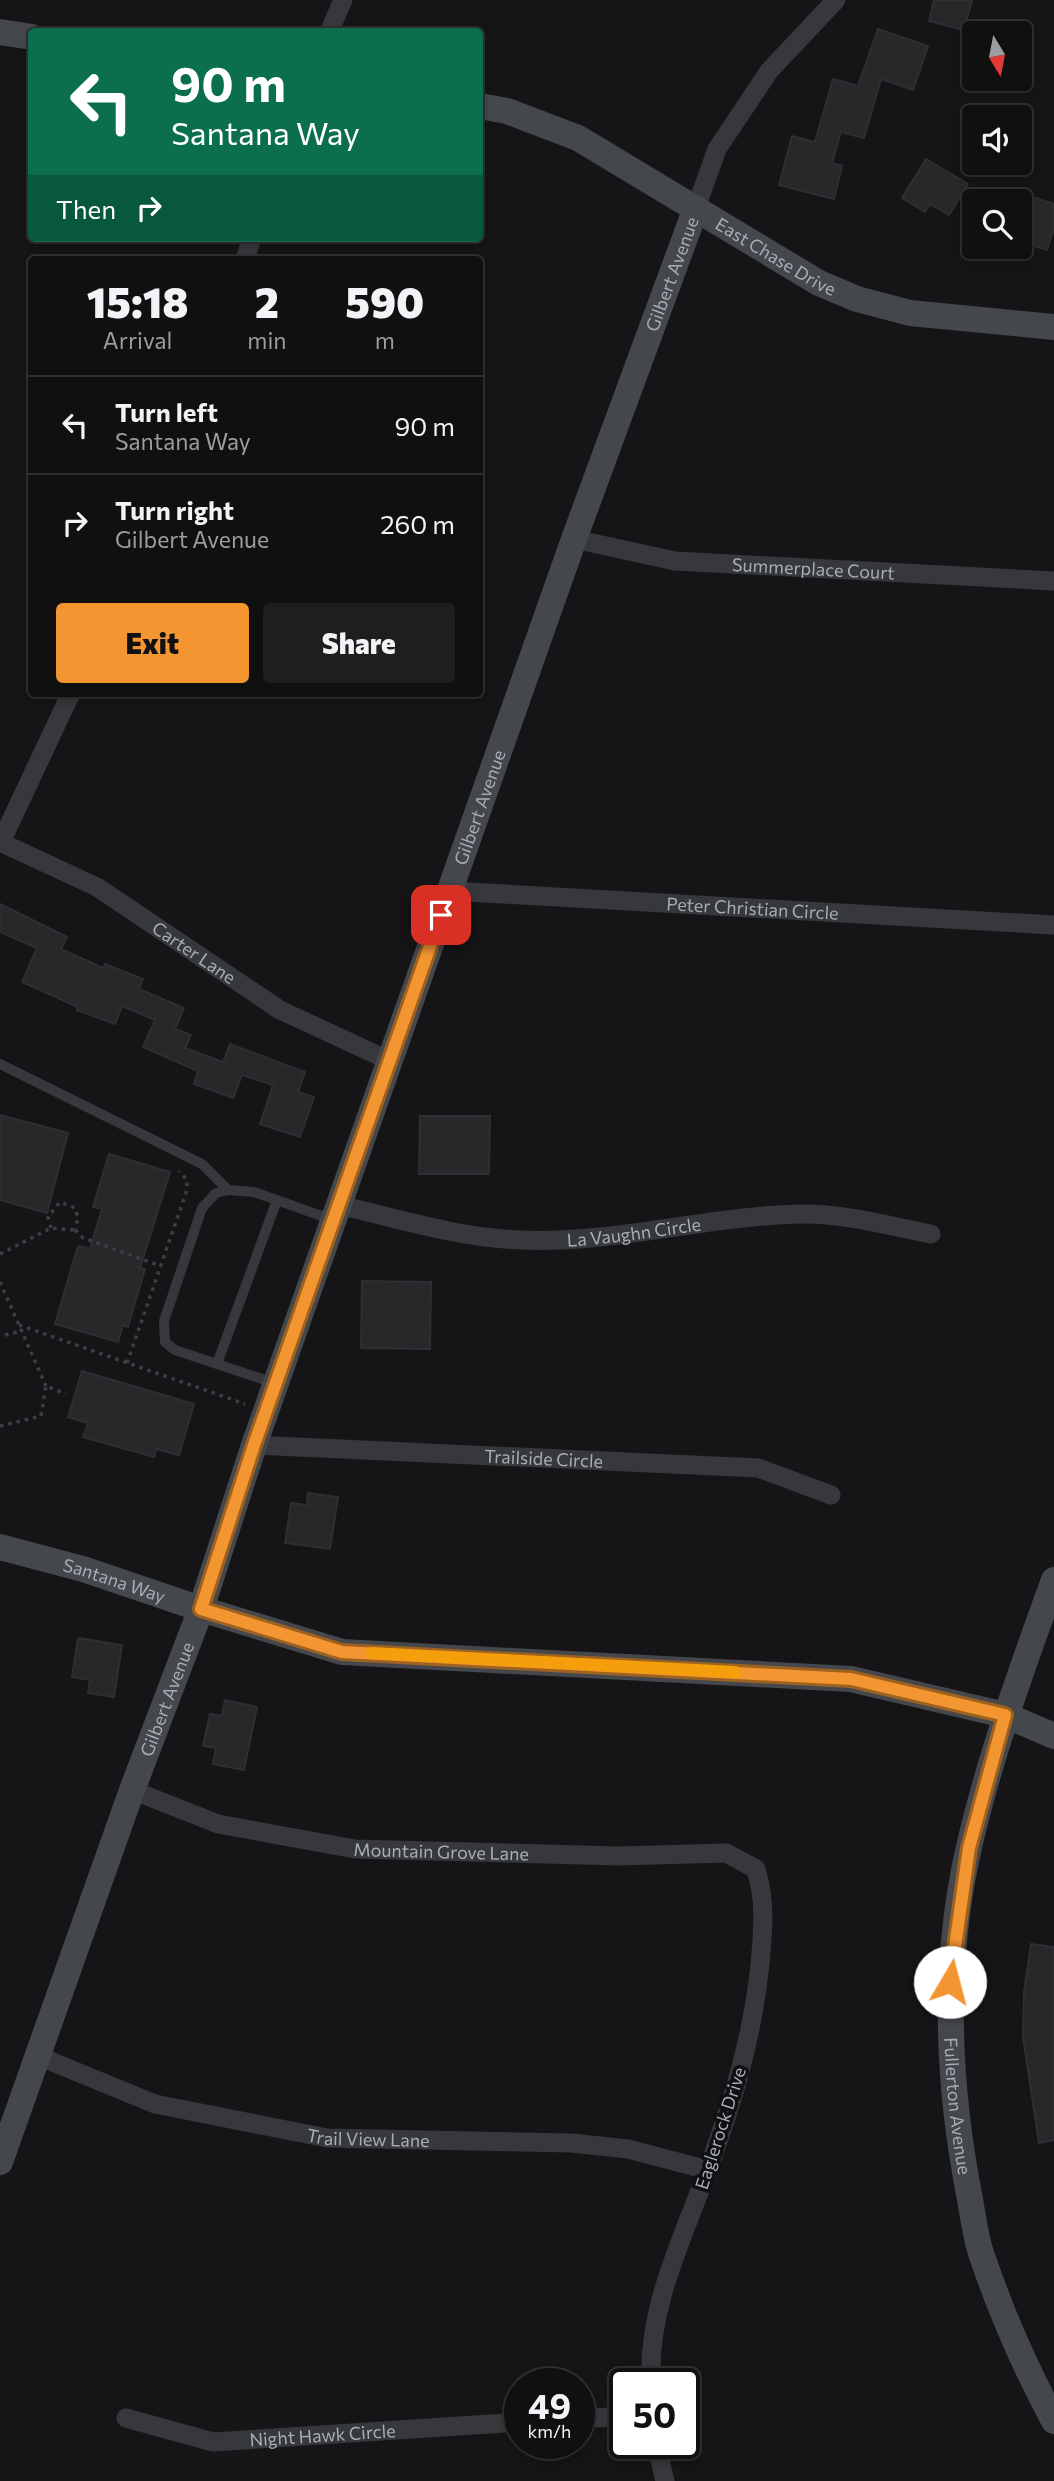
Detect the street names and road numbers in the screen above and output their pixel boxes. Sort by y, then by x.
street label: East Chase Drive [712,212,839,300]
street label: Gilbert Avenue [640,214,703,334]
street label: Summerplace Court [731,553,895,584]
street label: Gilbert Avenue [449,747,510,868]
street label: Peter Christian Circle [666,892,839,924]
street label: Carter Lane [148,916,240,988]
street label: La Vaughn Circle [566,1213,702,1251]
street label: Trailside Circle [484,1445,604,1472]
street label: Santana Way [61,1553,168,1607]
street label: Gilbert Avenue [135,1639,198,1759]
street label: Mountain Grove Lane [353,1838,529,1865]
street label: Fullerton Avenue [940,2037,976,2176]
street label: Eaglerock Drive [690,2064,750,2192]
street label: Trail View Lane [305,2123,430,2151]
street label: Night Hawk Circle [249,2419,396,2451]

